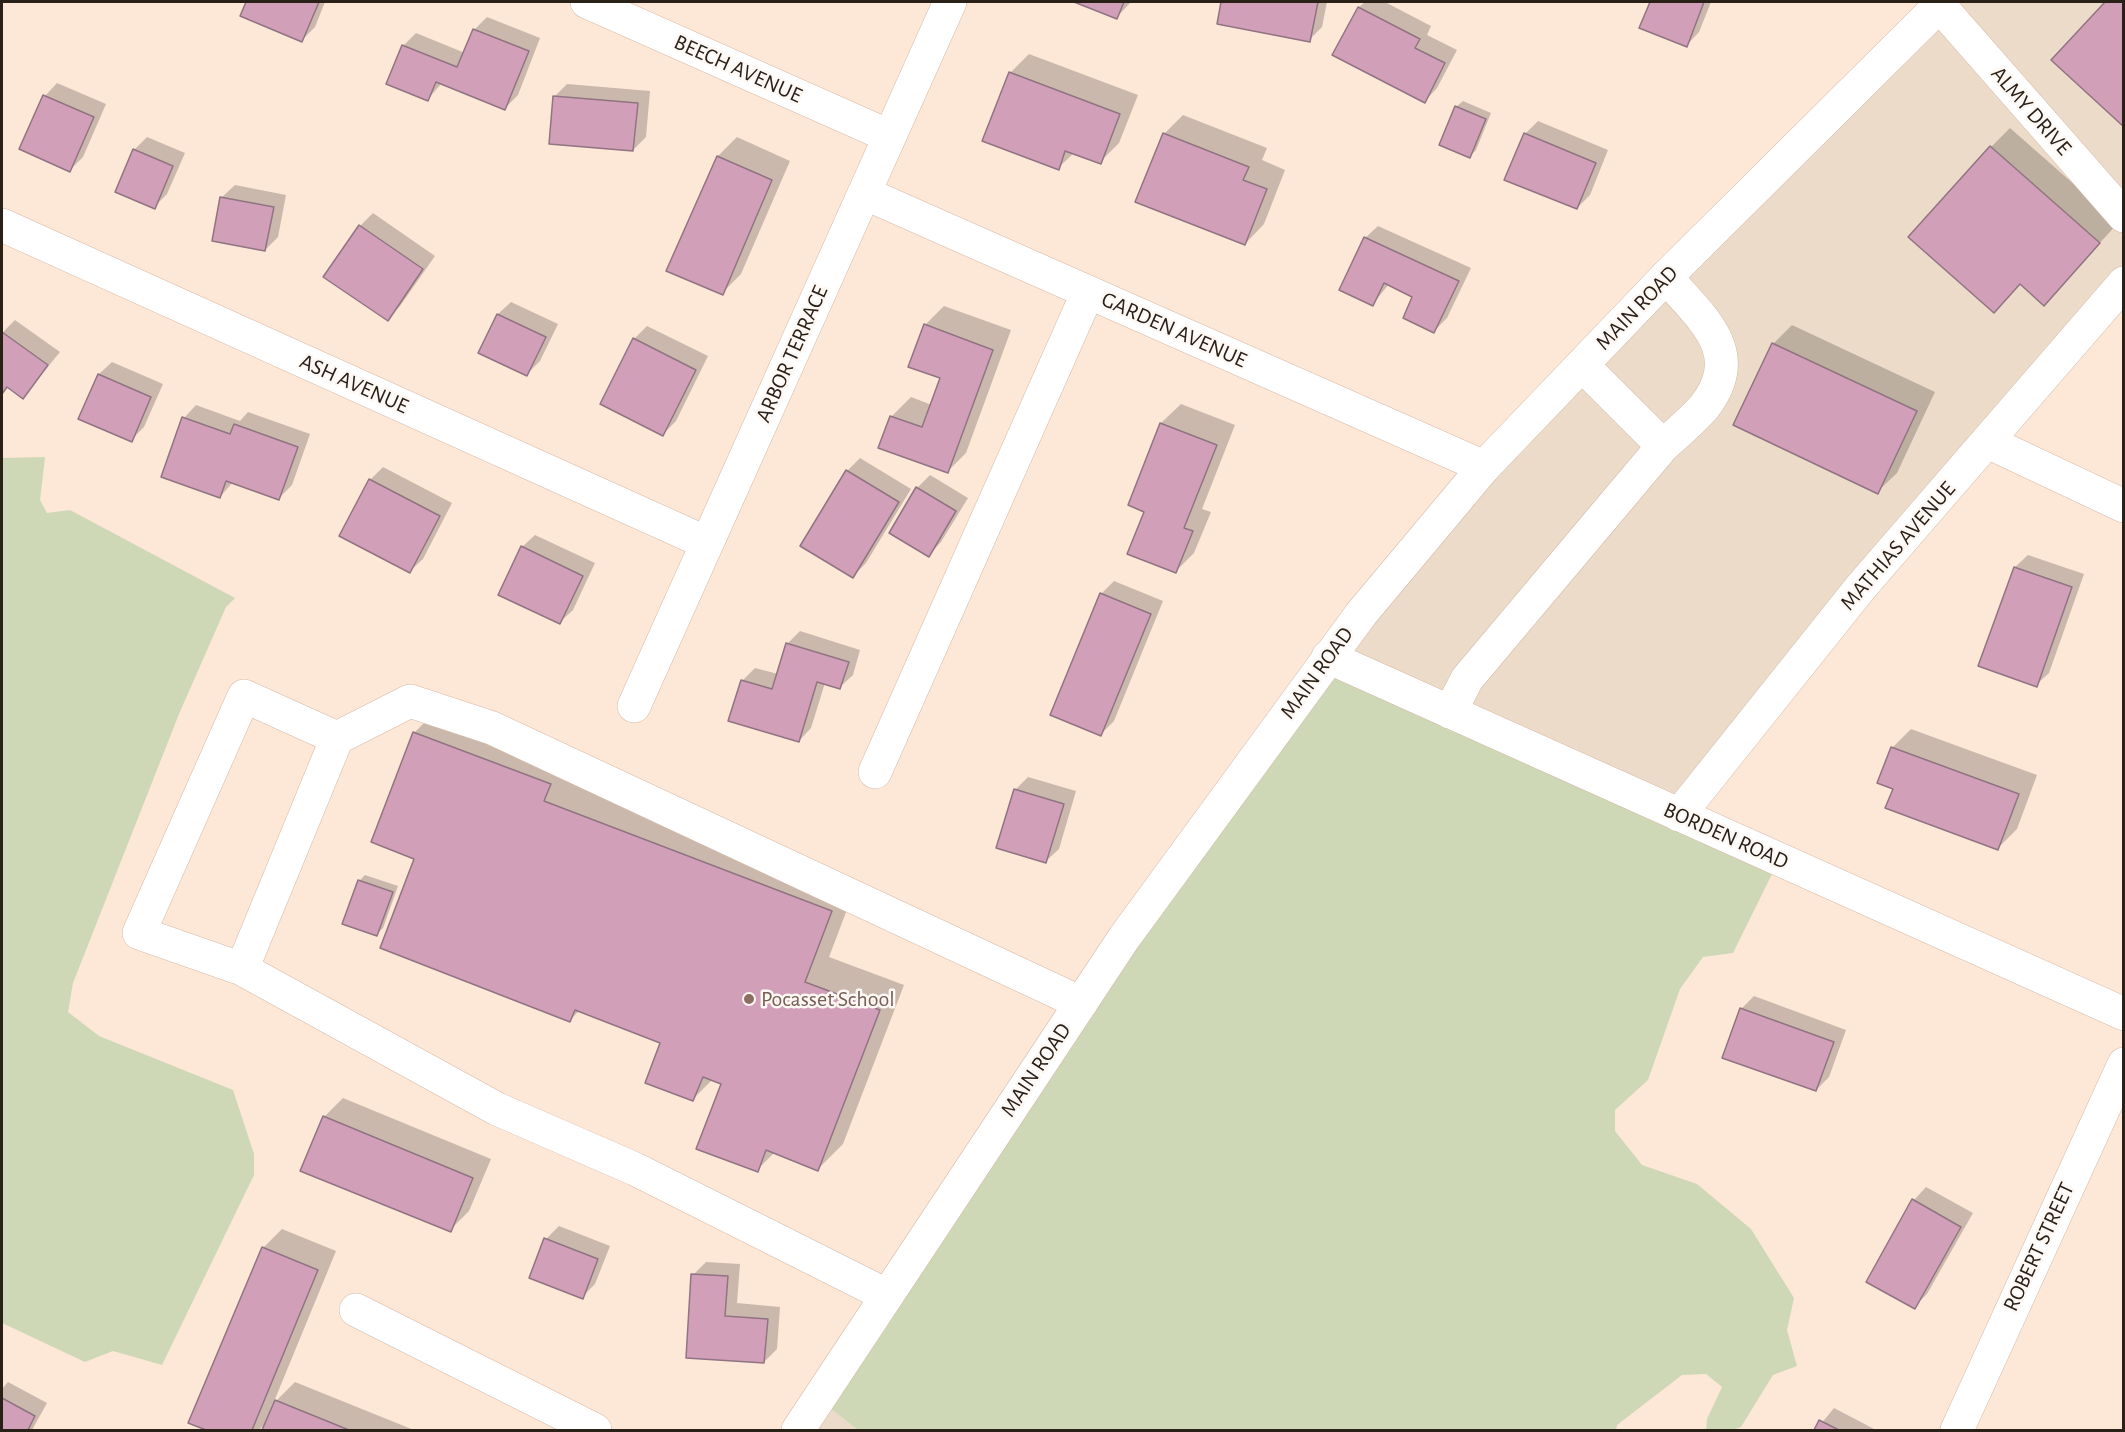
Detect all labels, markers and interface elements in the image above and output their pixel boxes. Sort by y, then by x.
street label: BEECH AVENUE [670,29,806,109]
street label: ALMY DRIVE [1985,61,2077,161]
street label: MAIN ROAD [1590,260,1684,356]
street label: ARBOR TERRACE [750,282,834,426]
street label: GARDEN AVENUE [1097,286,1251,374]
street label: ASH AVENUE [295,348,413,420]
street label: MATHIAS AVENUE [1835,476,1961,616]
street label: MAIN ROAD [1275,622,1359,724]
street label: BORDEN ROAD [1659,797,1793,875]
place label: Pocasset School [761,986,895,1012]
marker: Pocasset School [742,992,756,1006]
street label: MAIN ROAD [995,1018,1077,1122]
street label: ROBERT STREET [1998,1178,2080,1316]

